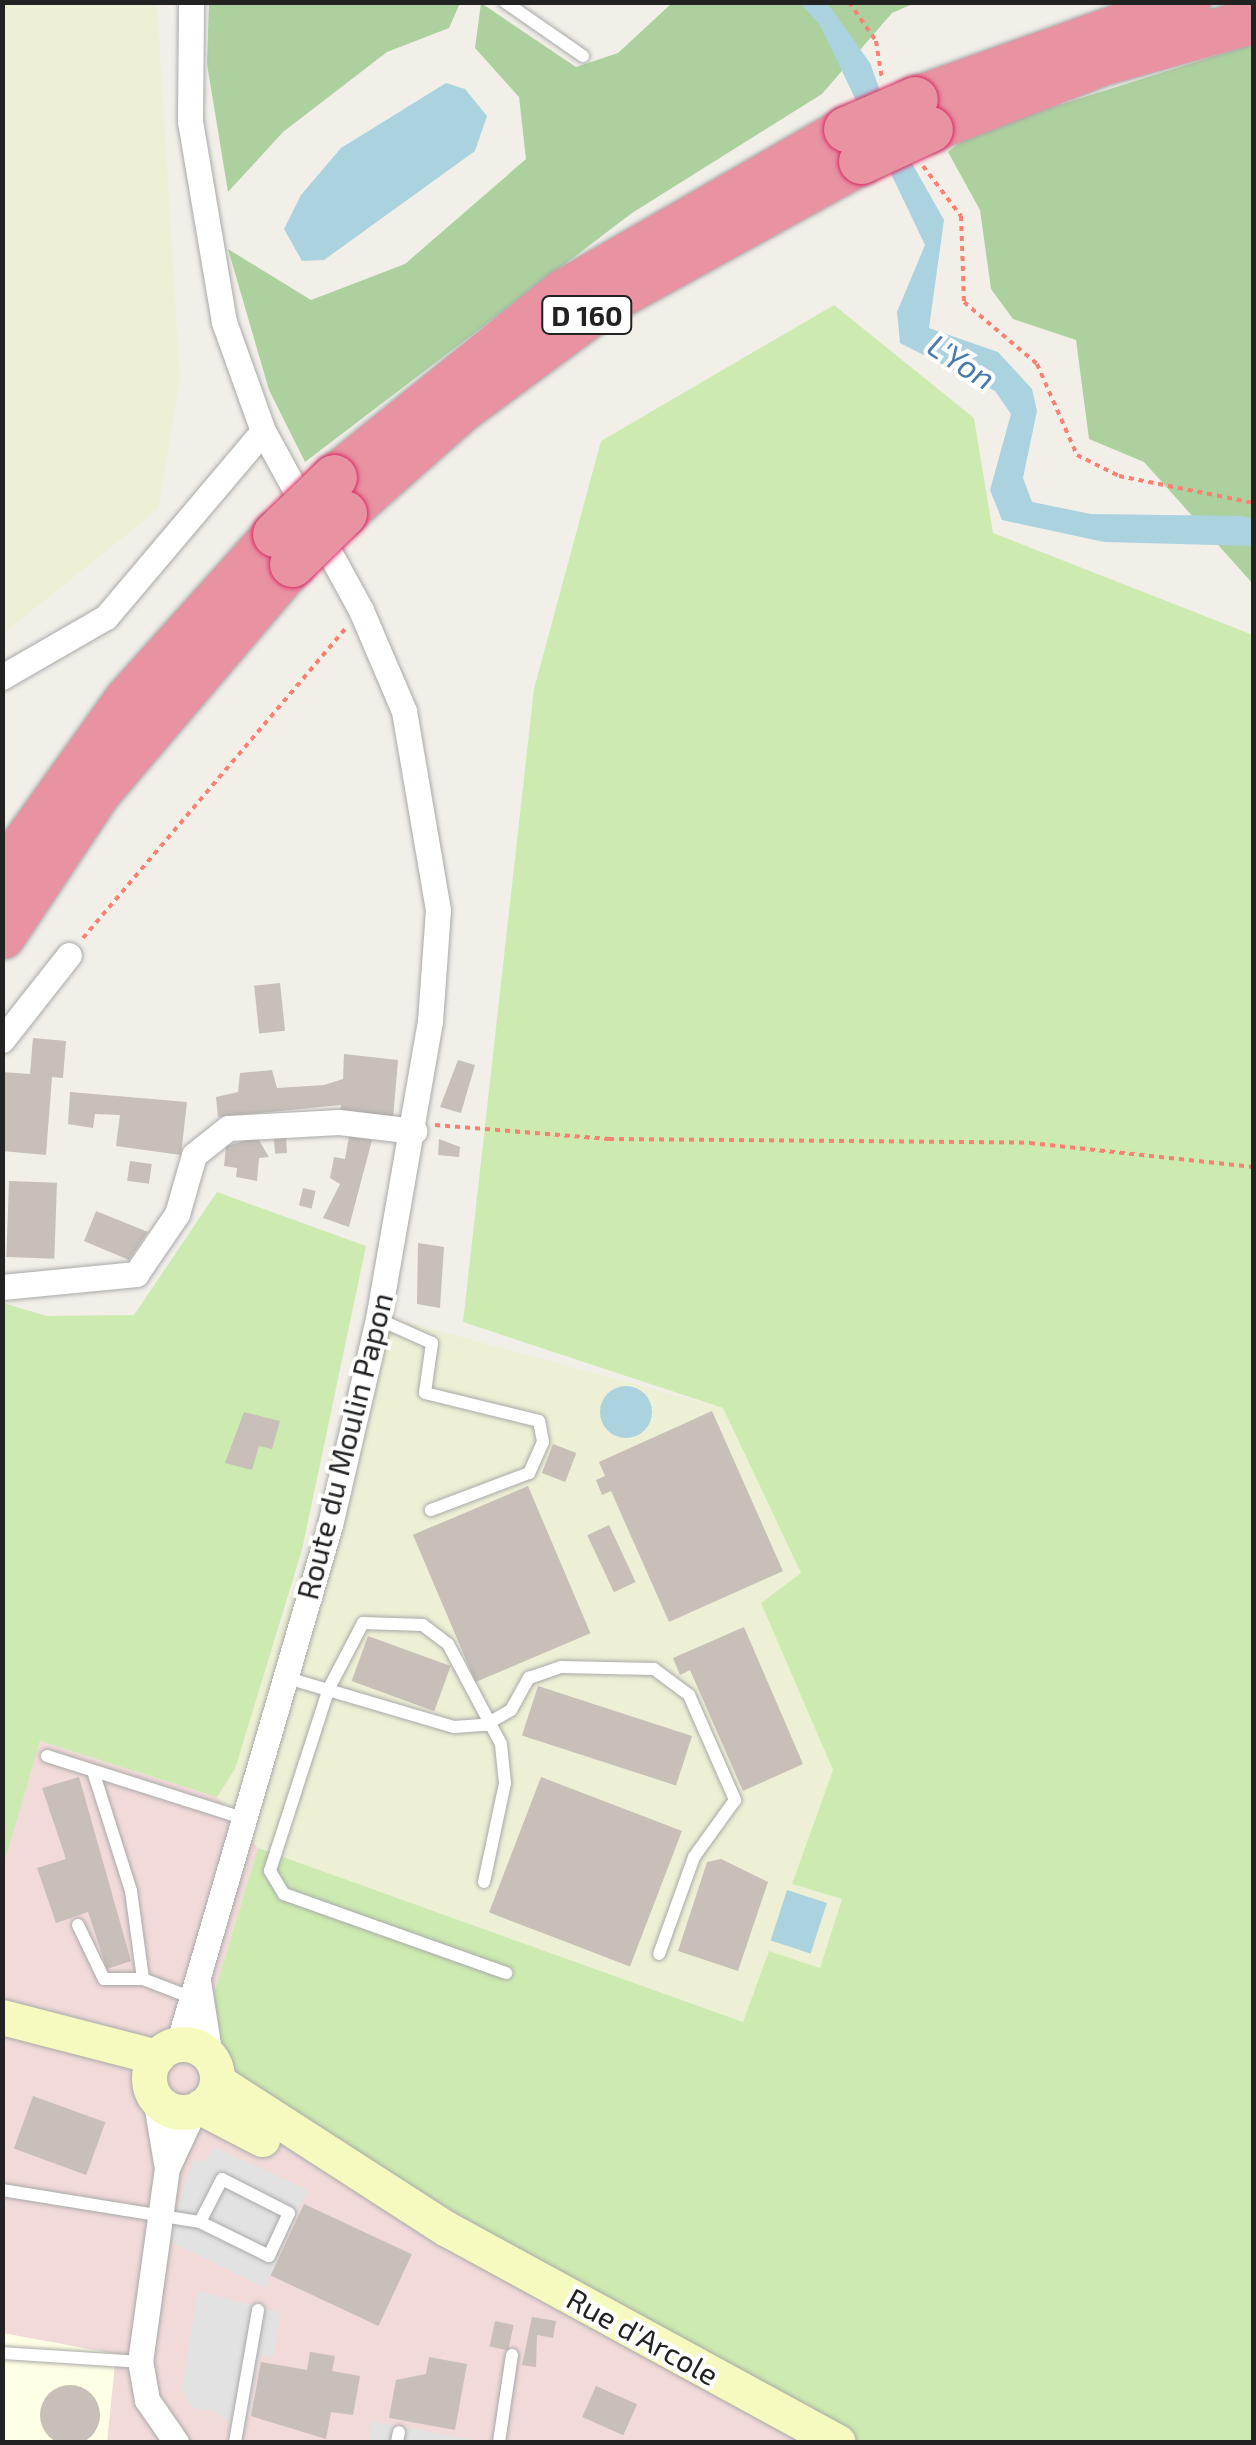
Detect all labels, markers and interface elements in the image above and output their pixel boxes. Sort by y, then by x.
road number: D 160 [540,292,634,338]
water label: L'Yon [921,325,1003,397]
street label: Route du Moulin Papon [288,1289,400,1603]
street label: Rue d'Arcole [561,2280,725,2392]

